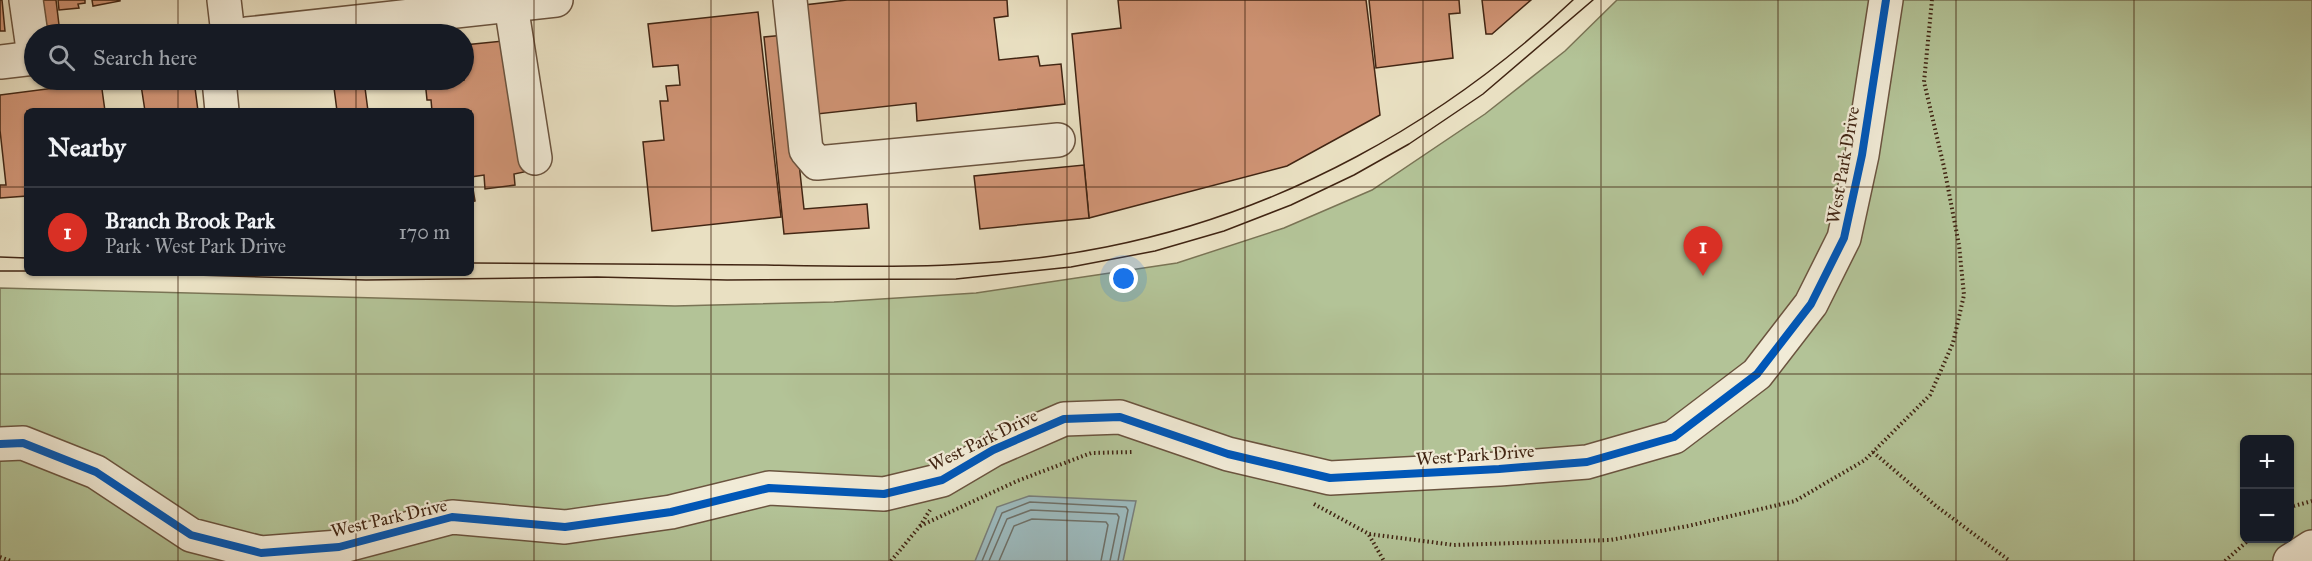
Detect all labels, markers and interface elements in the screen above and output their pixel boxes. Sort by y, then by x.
search box [24,24,474,90]
icon: search [45,41,78,74]
text: Search here [93,44,197,71]
street label: West Park Drive [1822,105,1864,225]
text: Nearby [48,131,126,163]
text: Branch Brook Park [105,207,275,234]
text: 1 [64,220,71,244]
text: 170 m [399,220,450,244]
pin: 1 [1684,226,1722,276]
text: Park · West Park Drive [105,234,286,258]
your location [1109,264,1138,293]
street label: West Park Drive [925,404,1041,476]
map controls [2240,435,2294,543]
button: + [2240,435,2294,489]
street label: West Park Drive [1415,440,1535,470]
button: − [2240,489,2294,543]
street label: West Park Drive [329,494,449,542]

